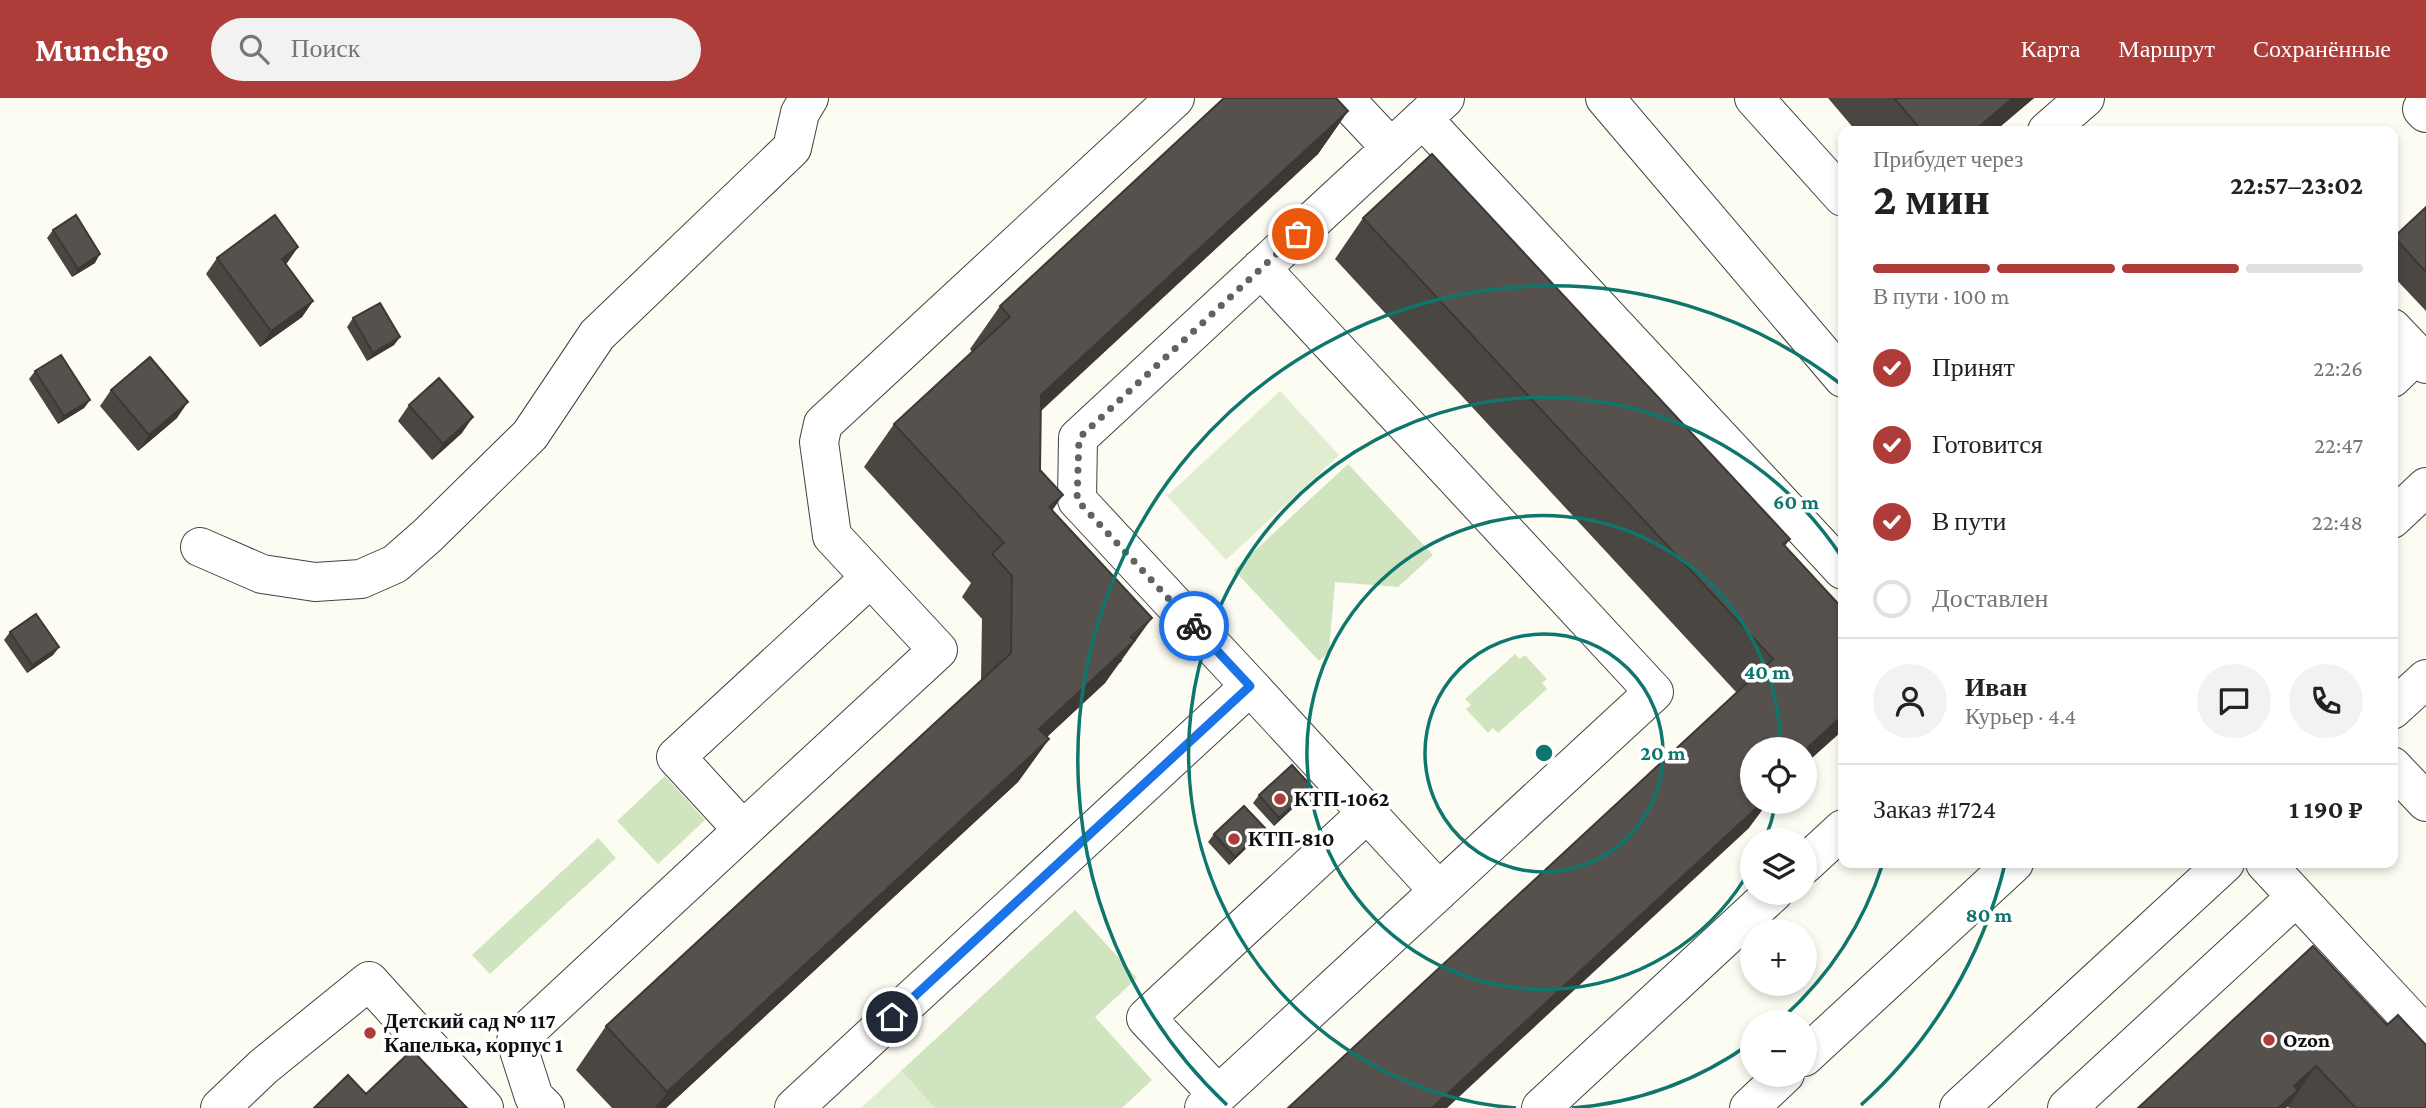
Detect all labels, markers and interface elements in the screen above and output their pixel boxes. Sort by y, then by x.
search box [211,18,701,81]
icon: search [235,30,273,68]
text: Munchgo [35,31,169,68]
text: Поиск [291,34,361,63]
text: Карта [2021,35,2080,62]
text: Маршрут [2118,35,2215,62]
text: Сохранённые [2253,35,2391,62]
text: Прибудет через [1873,146,2023,172]
text: 22:57–23:02 [2230,171,2363,200]
text: 2 мин [1873,173,1990,224]
pin [1268,204,1328,264]
icon: bag [1279,215,1317,253]
text: В пути · 100 m [1873,283,2009,309]
icon: check [1873,349,1911,387]
text: Принят [1932,353,2015,382]
text: 22:26 [2313,355,2363,381]
icon: check [1873,426,1911,464]
text: Готовится [1932,430,2043,459]
text: 22:47 [2314,432,2363,458]
text: 60 m [1773,490,1819,514]
icon: check [1873,503,1911,541]
text: В пути [1932,507,2006,536]
text: 22:48 [2312,509,2363,535]
text: Доставлен [1932,584,2049,613]
courier [1159,591,1229,661]
icon: bike [1175,607,1213,645]
text: 40 m [1744,660,1790,684]
button: person [1873,664,1947,738]
button: chat [2197,664,2271,738]
button: phone [2289,664,2363,738]
text: Иван [1965,673,2027,702]
text: Курьер · 4.4 [1965,703,2076,729]
map controls [1740,737,1817,1087]
button: locate [1740,737,1817,814]
centre of rings [1532,741,1556,765]
text: 20 m [1640,741,1686,765]
place label: КТП-1062 [1294,787,1390,811]
marker: КТП-1062 [1272,791,1288,807]
text: Заказ #1724 [1873,795,1996,824]
text: 1 190 ₽ [2289,795,2363,824]
place label: КТП-810 [1248,827,1334,851]
button: layers [1740,828,1817,905]
marker: КТП-810 [1226,831,1242,847]
text: 80 m [1966,903,2013,927]
button: + [1740,919,1817,996]
pin [862,987,922,1047]
icon: home [873,998,911,1036]
place label: Детский сад № 117 Капелька, корпус 1 [384,1009,563,1057]
button: − [1740,1010,1817,1087]
marker: Детский сад № 117 Капелька, корпус 1 [362,1025,378,1041]
place label: Ozon [2283,1028,2330,1052]
marker: Ozon [2261,1032,2277,1048]

